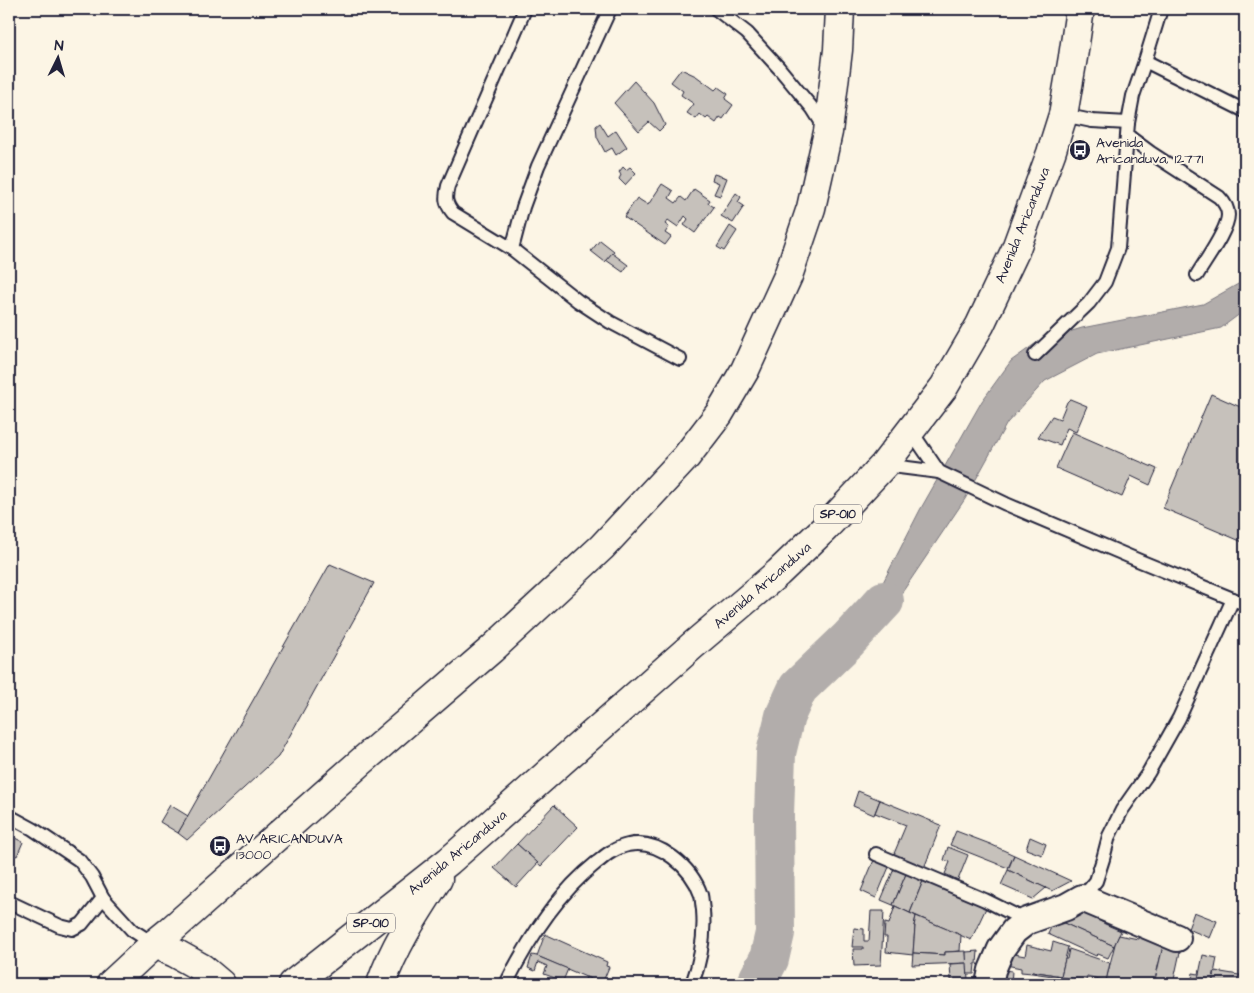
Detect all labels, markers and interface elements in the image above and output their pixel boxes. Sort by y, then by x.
north arrow [32,32,82,82]
text: N [54,36,65,56]
place label: Avenida Aricanduva, 12771 [1096,133,1204,169]
bus stop icon: Avenida Aricanduva, 12771 [1068,138,1092,162]
street label: Avenida Aricanduva [991,164,1055,286]
road number: SP-010 [814,504,862,524]
street label: Avenida Aricanduva [710,538,816,634]
street label: Avenida Aricanduva [404,805,511,900]
place label: AV ARICANDUVA 13000 [236,829,343,865]
bus stop icon: AV ARICANDUVA 13000 [208,834,232,858]
road number: SP-010 [347,914,395,932]

